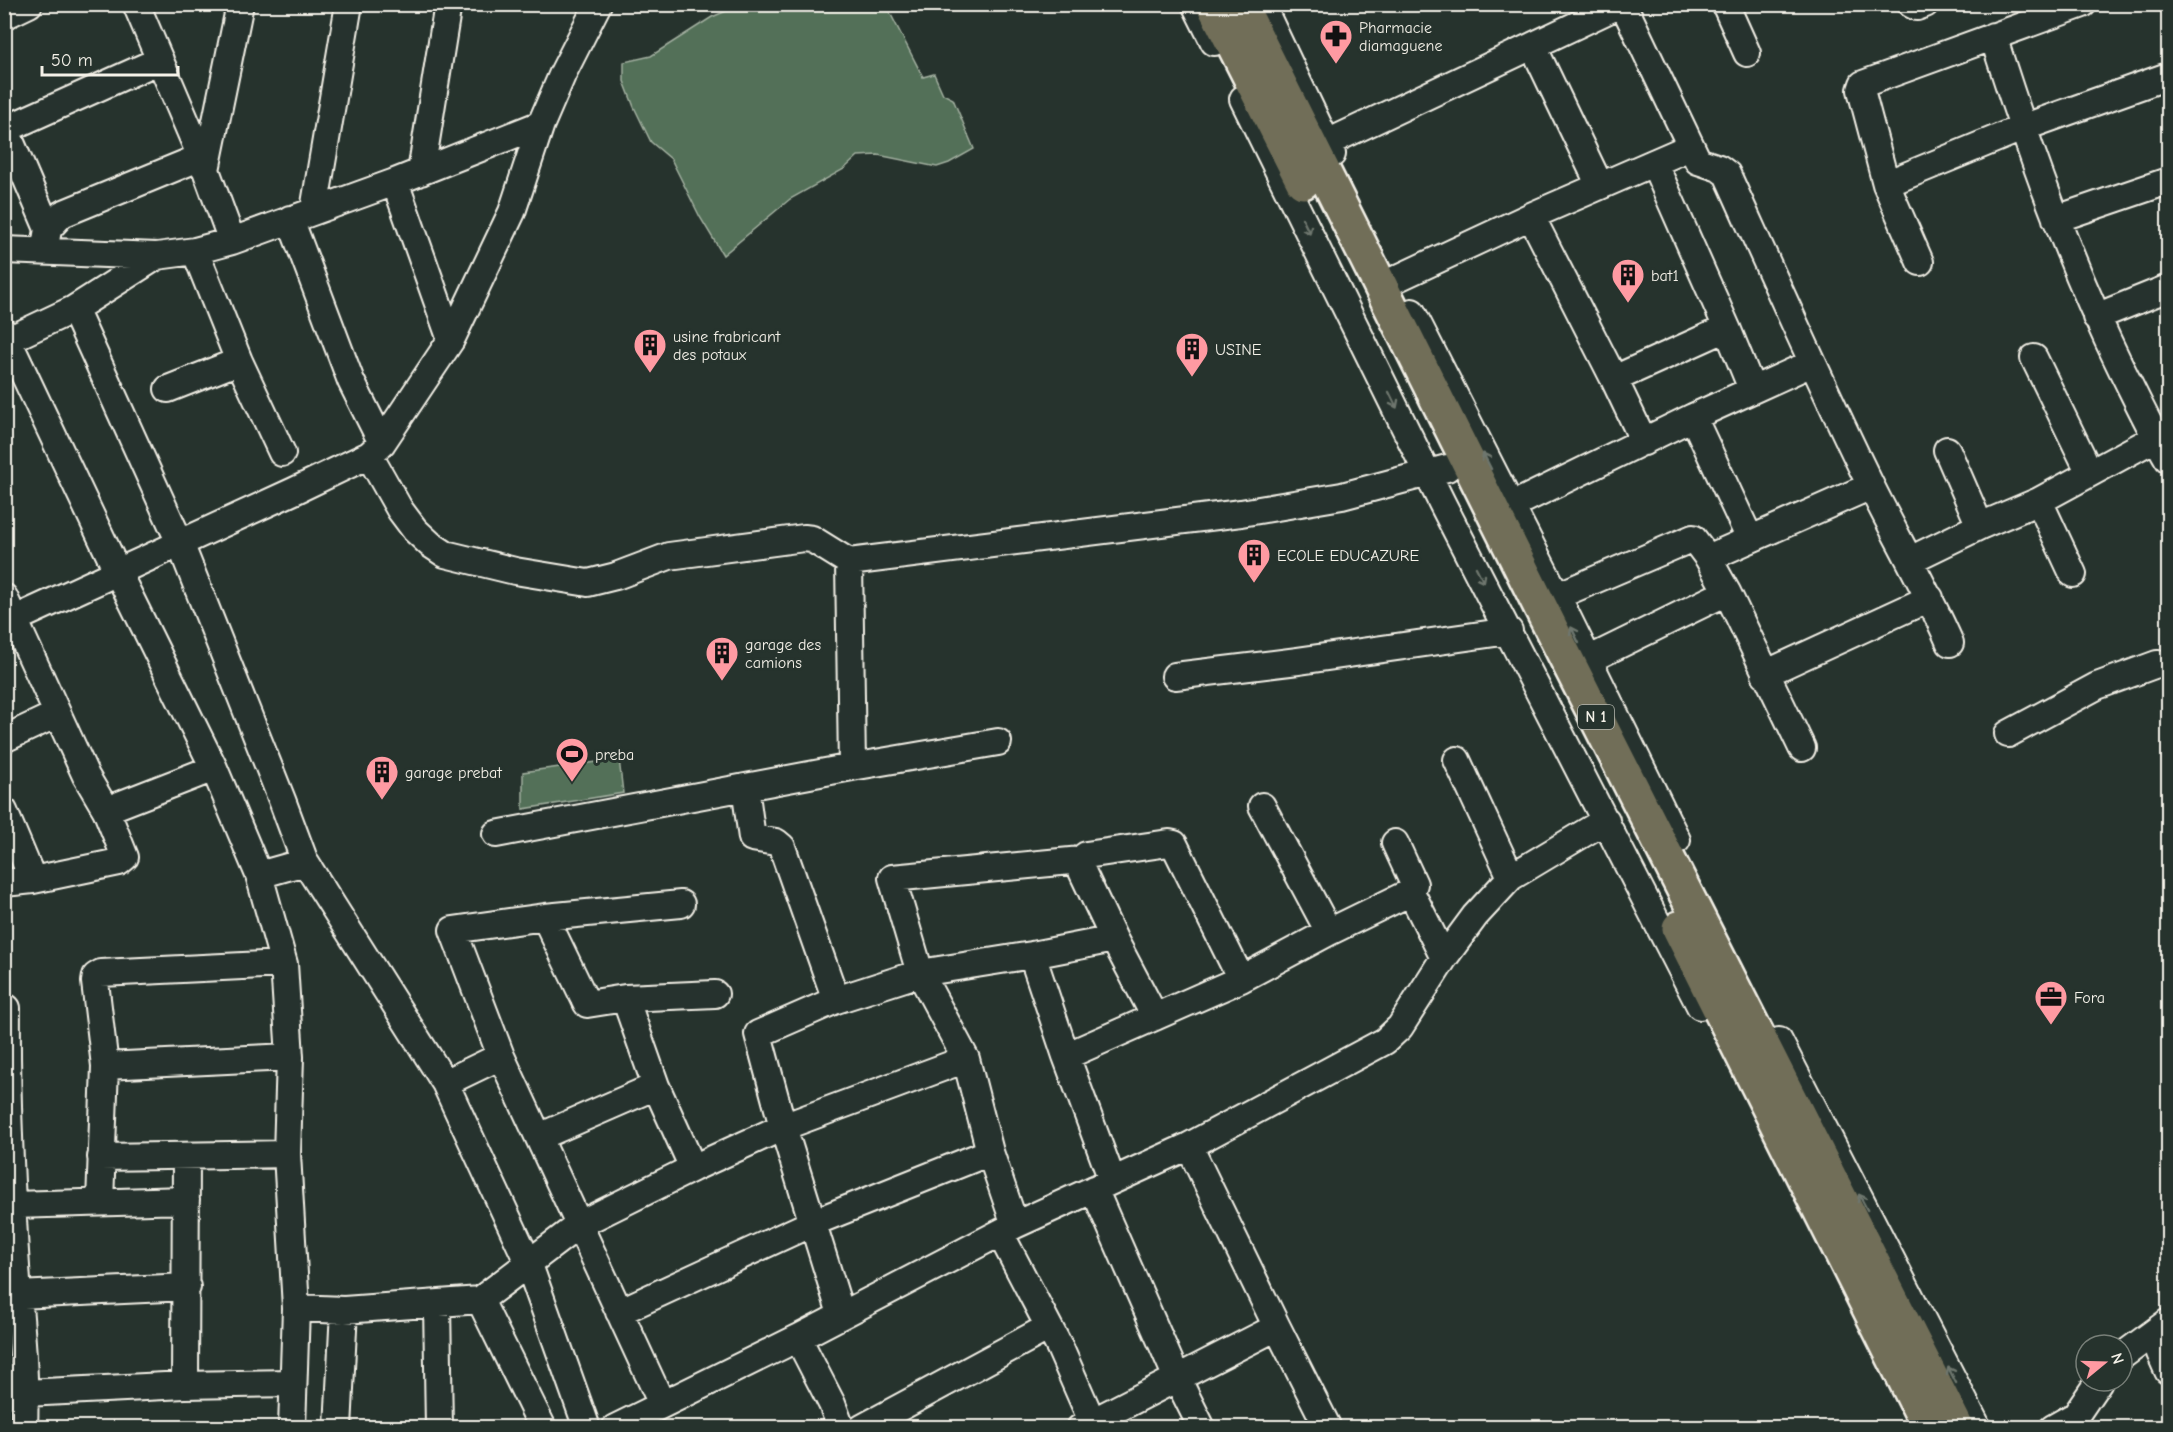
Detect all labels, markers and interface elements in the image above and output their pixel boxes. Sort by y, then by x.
pharmacy icon: Pharmacie diamaguene [1318,18,1354,65]
place label: Pharmacie diamaguene [1359,19,1442,55]
scale bar [42,39,178,77]
text: 50 m [51,50,93,71]
one-way arrow [1301,216,1312,234]
building icon: bat1 [1610,257,1646,304]
place label: bat1 [1651,267,1679,285]
building icon: usine frabricant des potaux [632,327,668,374]
place label: usine frabricant des potaux [673,328,781,364]
building icon: USINE [1174,331,1210,378]
place label: USINE [1215,341,1262,359]
one-way arrow [1387,391,1399,409]
one-way arrow [1481,452,1493,470]
building icon: ECOLE EDUCAZURE [1236,537,1272,584]
place label: ECOLE EDUCAZURE [1277,547,1419,565]
one-way arrow [1474,566,1486,583]
one-way arrow [1569,626,1581,644]
building icon: garage des camions [704,635,740,682]
place label: garage des camions [745,636,821,672]
road number: N 1 [1578,705,1614,729]
sports icon: preba [554,736,590,783]
place label: preba [595,746,634,764]
building icon: garage prebat [364,754,400,801]
place label: garage prebat [405,764,502,782]
office icon: Fora [2033,979,2069,1026]
place label: Fora [2074,989,2105,1007]
one-way arrow [1856,1193,1868,1211]
north arrow [2074,1333,2134,1393]
text: N [2107,1351,2127,1366]
one-way arrow [1945,1367,1957,1385]

